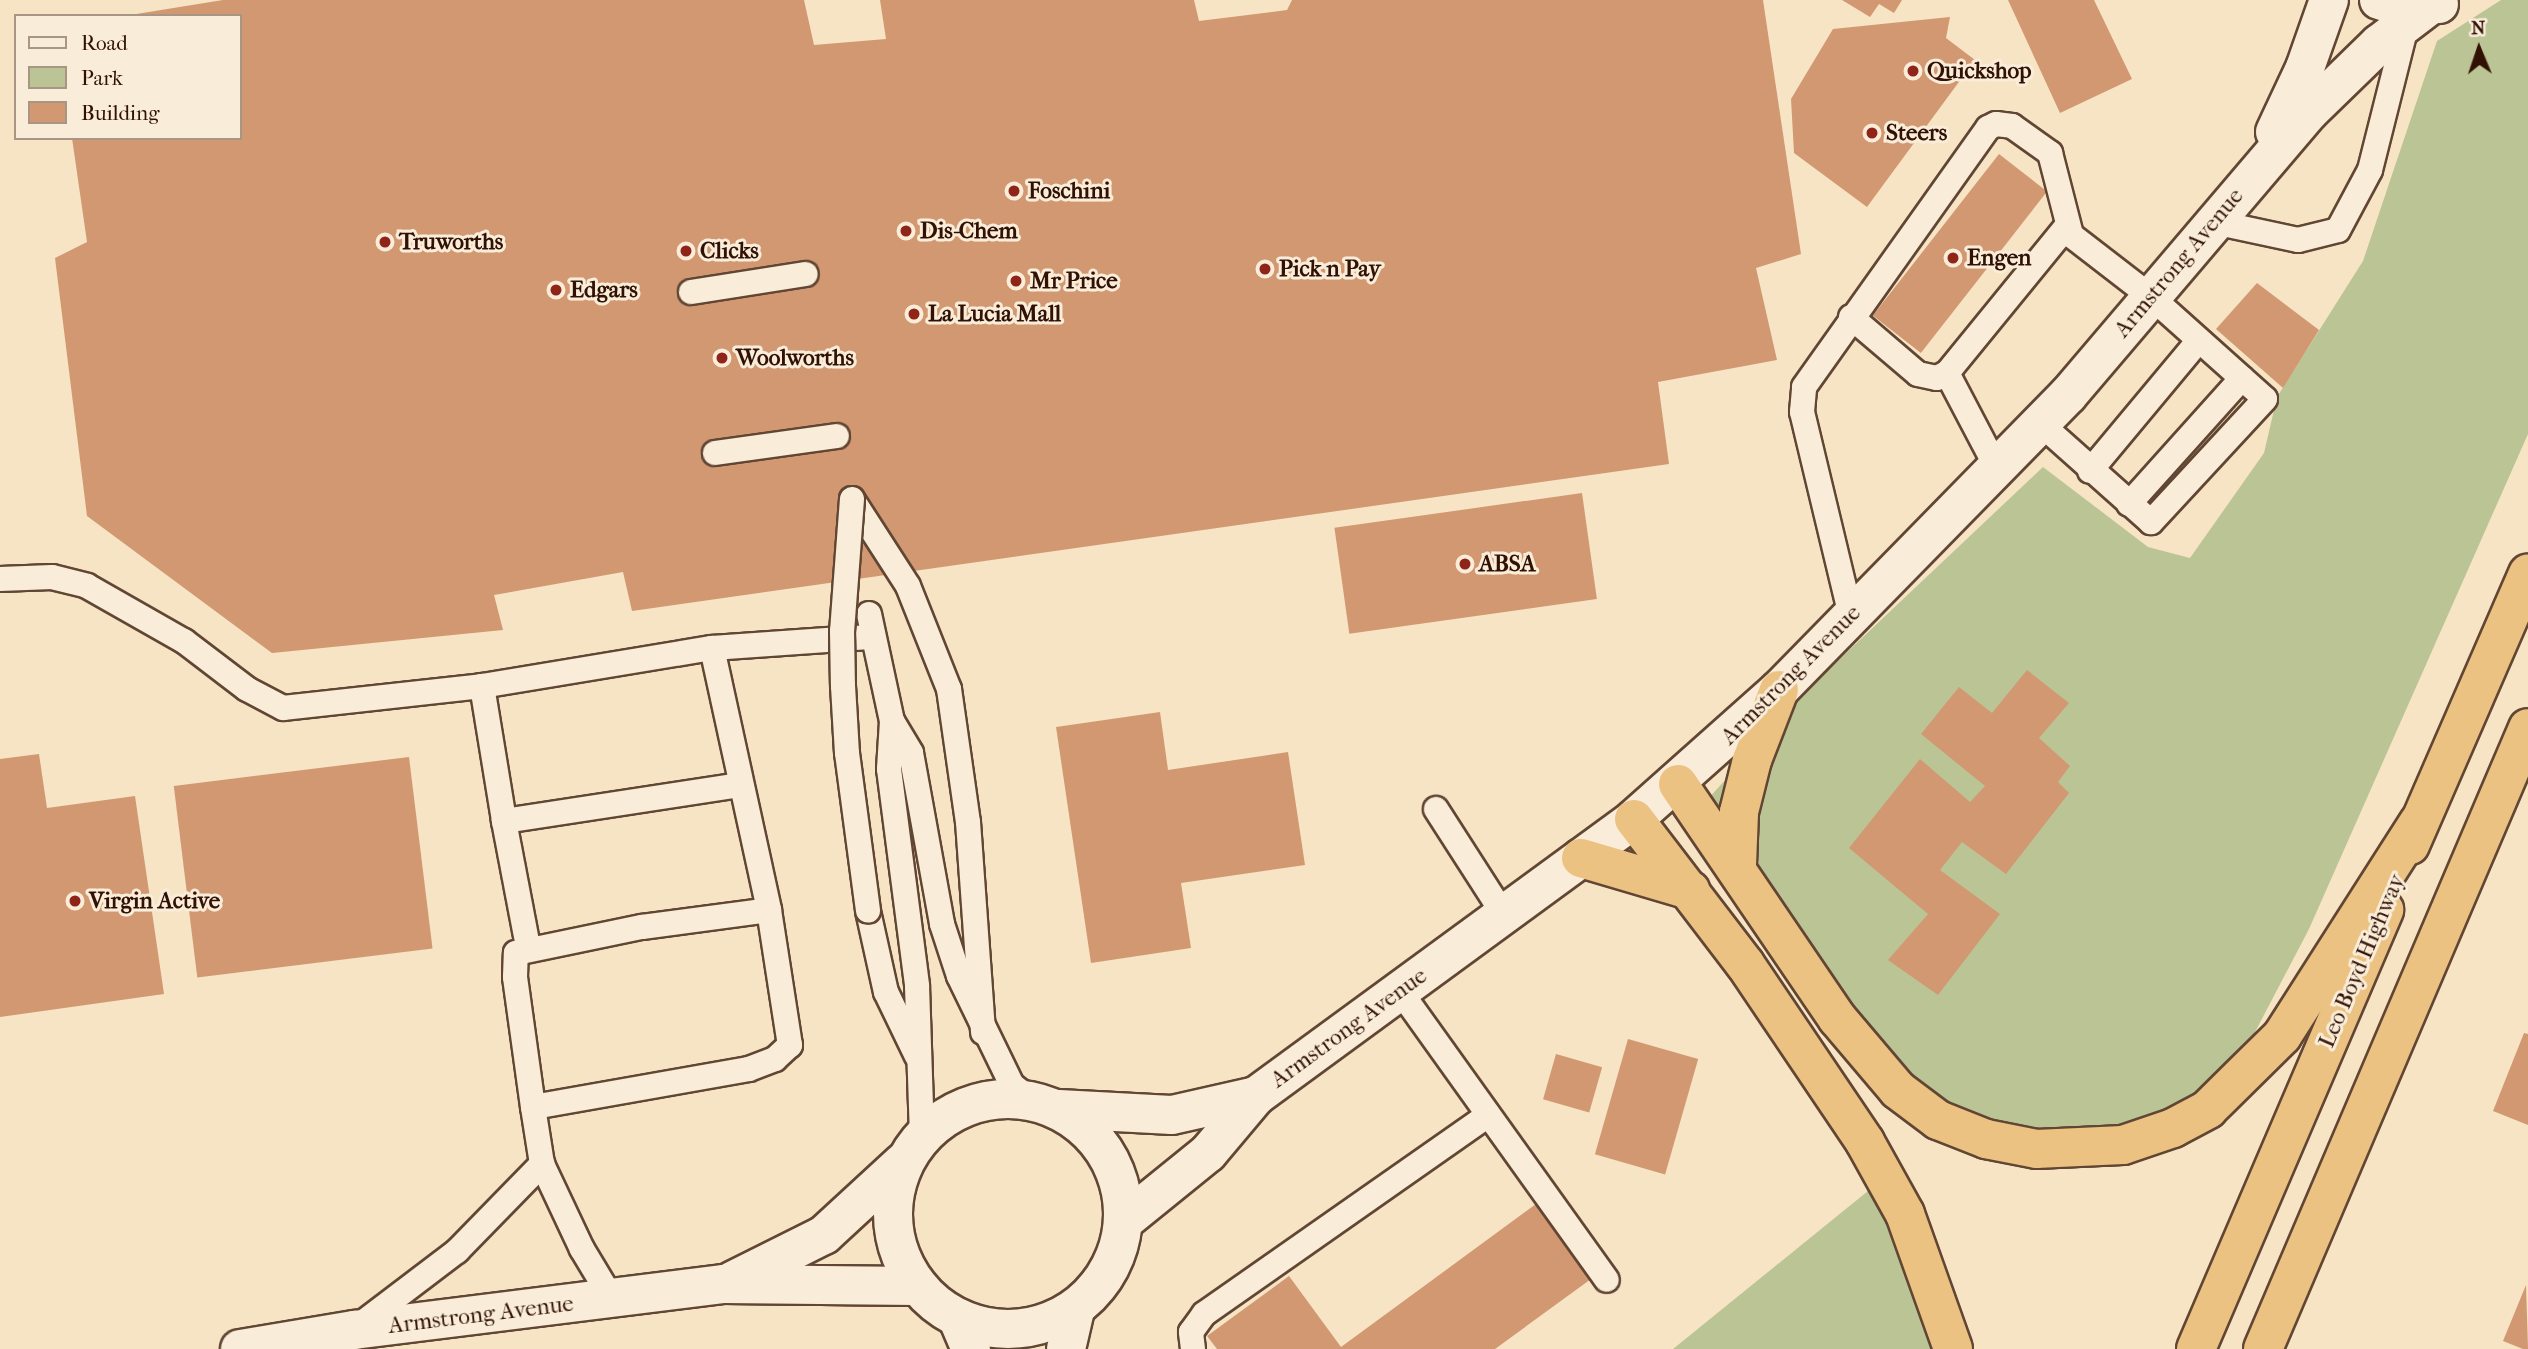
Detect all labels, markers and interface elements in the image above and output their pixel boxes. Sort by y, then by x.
legend [14,14,242,140]
north arrow [2444,14,2514,84]
text: N [2471,17,2486,39]
text: Road [81,31,128,55]
place label: Quickshop [1927,57,2032,85]
marker: Quickshop [1905,63,1921,79]
text: Park [81,66,123,90]
text: Building [81,101,159,125]
place label: Steers [1886,119,1947,147]
marker: Steers [1864,125,1880,141]
place label: Foschini [1028,177,1110,205]
marker: Foschini [1006,183,1022,199]
street label: Armstrong Avenue [2108,183,2250,343]
place label: Dis-Chem [920,217,1018,245]
marker: Dis-Chem [898,223,914,239]
place label: Truworths [399,228,503,256]
marker: Truworths [377,234,393,250]
place label: Clicks [700,237,759,265]
marker: Clicks [678,243,694,259]
place label: Engen [1967,244,2031,272]
marker: Engen [1945,250,1961,266]
place label: Pick n Pay [1279,255,1381,283]
marker: Pick n Pay [1257,261,1273,277]
place label: Mr Price [1030,267,1118,295]
marker: Mr Price [1008,273,1024,289]
place label: Edgars [570,276,638,304]
marker: Edgars [548,282,564,298]
place label: La Lucia Mall [928,300,1061,328]
marker: La Lucia Mall [906,306,922,322]
place label: Woolworths [736,344,854,372]
marker: Woolworths [714,350,730,366]
place label: ABSA [1479,550,1536,578]
marker: ABSA [1457,556,1473,572]
street label: Armstrong Avenue [1715,599,1867,751]
street label: Leo Boyd Highway [2313,870,2411,1052]
place label: Virgin Active [89,887,220,915]
marker: Virgin Active [67,893,83,909]
street label: Armstrong Avenue [1265,962,1433,1094]
street label: Armstrong Avenue [387,1290,575,1340]

